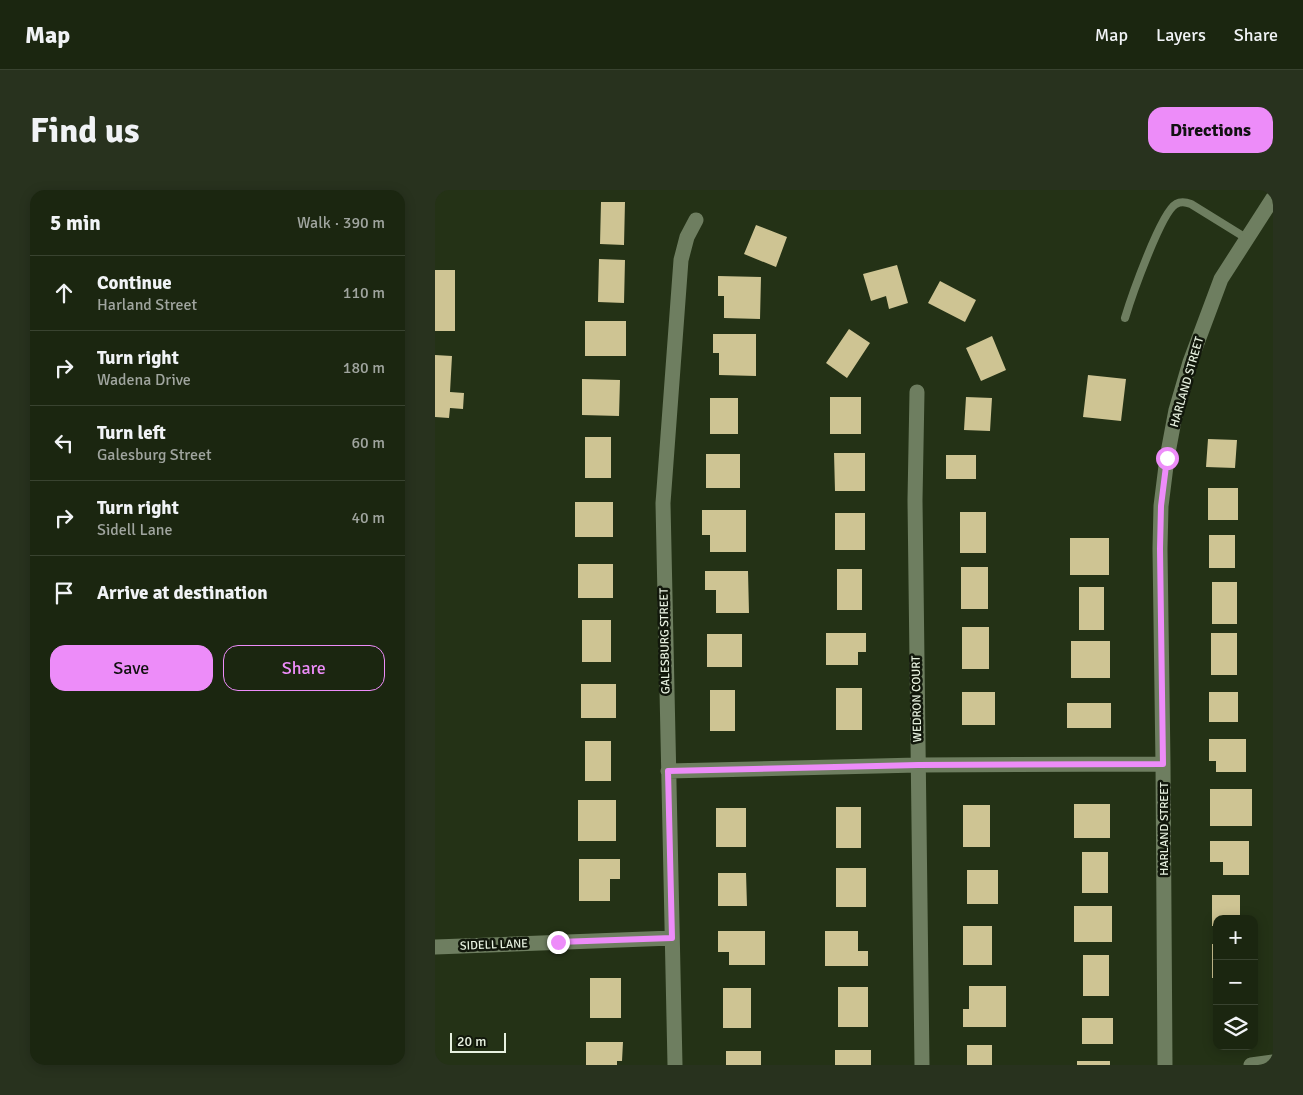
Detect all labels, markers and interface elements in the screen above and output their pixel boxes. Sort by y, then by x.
text: Map [25,20,70,50]
text: Map [1095,24,1128,46]
text: Layers [1156,24,1206,46]
text: Share [1234,24,1278,46]
button: Directions [1148,107,1273,153]
text: Find us [30,109,140,152]
text: 5 min [50,210,101,236]
text: Walk · 390 m [297,213,385,233]
text: Continue [97,271,172,295]
icon: ahead [50,279,78,307]
text: 110 m [343,283,385,303]
text: Harland Street [97,295,197,315]
street label: HARLAND STREET [1167,335,1207,429]
text: Turn right [97,346,179,370]
icon: right [50,354,78,382]
text: 180 m [343,358,385,378]
text: Wadena Drive [97,370,191,390]
text: Turn left [97,421,166,445]
icon: left [50,429,78,457]
text: 60 m [351,433,385,453]
text: Galesburg Street [97,445,212,465]
route start [1156,447,1179,470]
text: Turn right [97,496,179,520]
icon: right [50,504,78,532]
text: 40 m [351,508,385,528]
text: Sidell Lane [97,520,173,540]
icon: arrive [50,579,78,607]
text: Arrive at destination [97,581,268,605]
street label: GALESBURG STREET [657,588,673,694]
button: Save [50,645,213,691]
button: Share [223,645,385,691]
street label: WEDRON COURT [909,656,925,742]
street label: HARLAND STREET [1157,782,1172,876]
map controls [1213,915,1258,1050]
button: + [1213,915,1258,960]
route end [547,931,570,954]
street label: SIDELL LANE [460,936,528,954]
button: − [1213,960,1258,1005]
button: layers [1213,1005,1258,1050]
scale bar [450,1030,506,1053]
text: 20 m [457,1033,486,1050]

